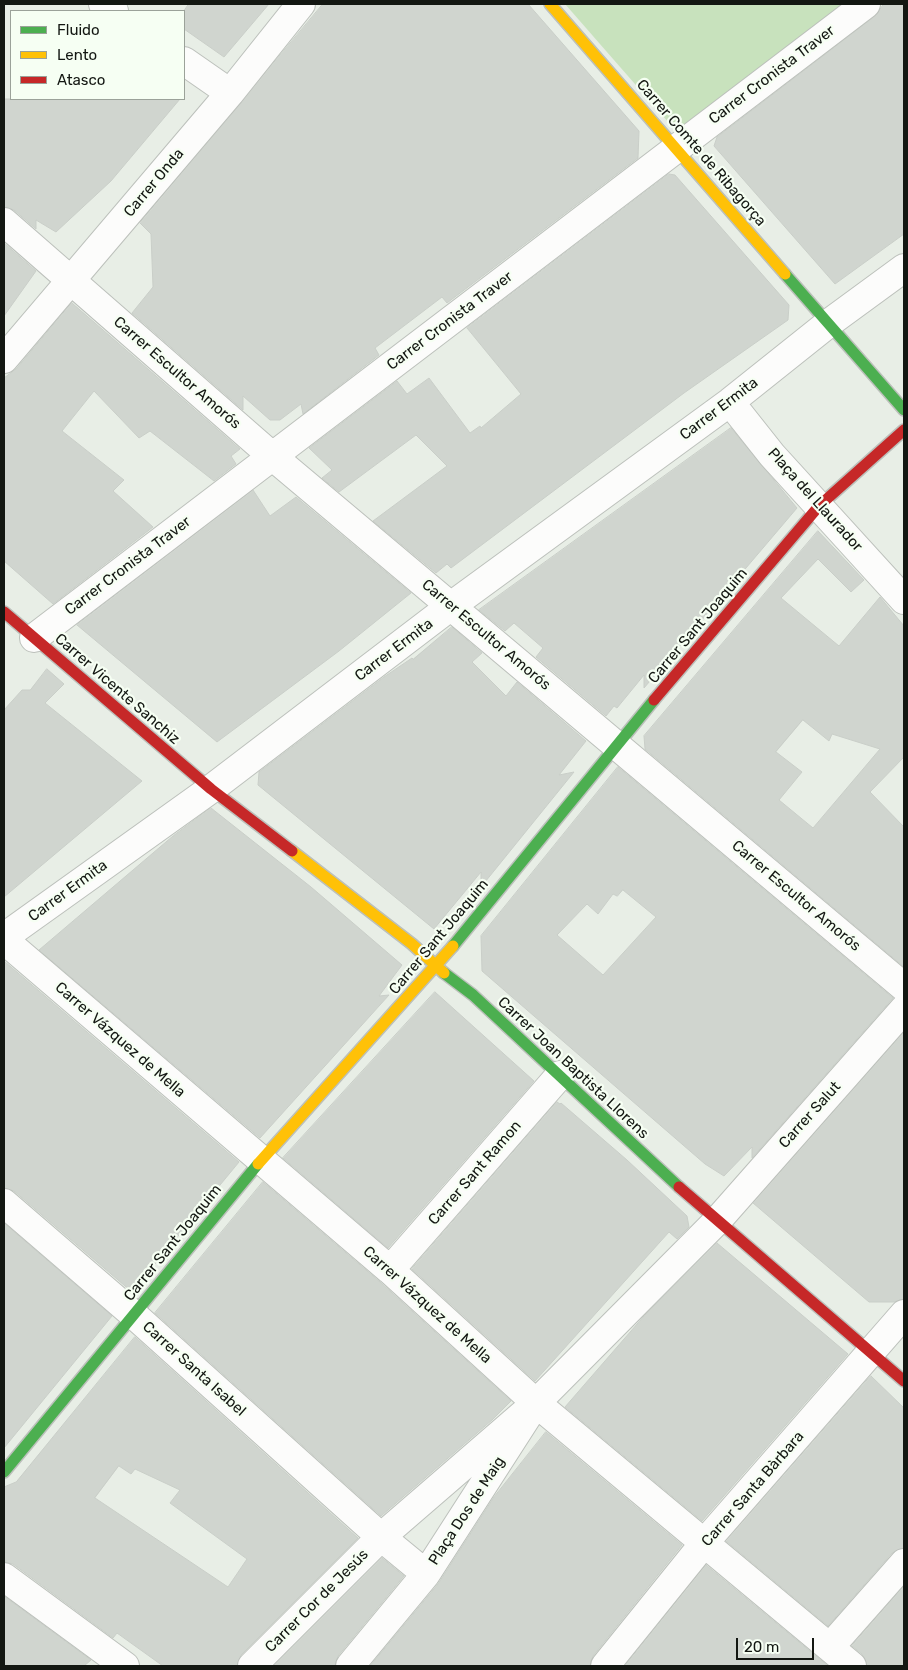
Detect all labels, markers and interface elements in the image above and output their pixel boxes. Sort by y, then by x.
legend [10,10,185,100]
text: Fluido [57,21,100,39]
street label: Carrer Cronista Traver [706,22,838,128]
text: Lento [57,46,97,64]
text: Atasco [57,71,105,89]
street label: Carrer Comte de Ribagorça [632,76,770,230]
street label: Carrer Onda [120,145,188,221]
street label: Carrer Cronista Traver [384,268,516,374]
street label: Carrer Escultor Amorós [110,313,244,433]
street label: Carrer Ermita [676,374,762,444]
street label: Plaça del Llaurador [764,445,866,555]
street label: Carrer Cronista Traver [62,513,194,619]
street label: Carrer Sant Joaquim [645,565,751,687]
street label: Carrer Escultor Amorós [418,576,554,694]
street label: Carrer Ermita [351,615,437,685]
street label: Carrer Vicente Sanchiz [51,630,183,748]
street label: Carrer Escultor Amorós [728,837,864,955]
street label: Carrer Ermita [25,856,111,926]
street label: Carrer Sant Joaquim [386,876,492,998]
street label: Carrer Vázquez de Mella [51,979,189,1101]
street label: Carrer Joan Baptista Llorens [494,993,652,1143]
street label: Carrer Salut [775,1078,845,1152]
street label: Carrer Sant Ramon [425,1117,525,1229]
street label: Carrer Sant Joaquim [120,1181,226,1305]
street label: Carrer Vázquez de Mella [359,1243,495,1367]
street label: Carrer Santa Isabel [139,1318,249,1420]
street label: Carrer Santa Bàrbara [698,1428,808,1550]
street label: Plaça Dos de Maig [425,1453,509,1569]
street label: Carrer Cor de Jesús [262,1546,372,1656]
scale bar [738,1628,816,1660]
text: 20 m [744,1638,779,1656]

